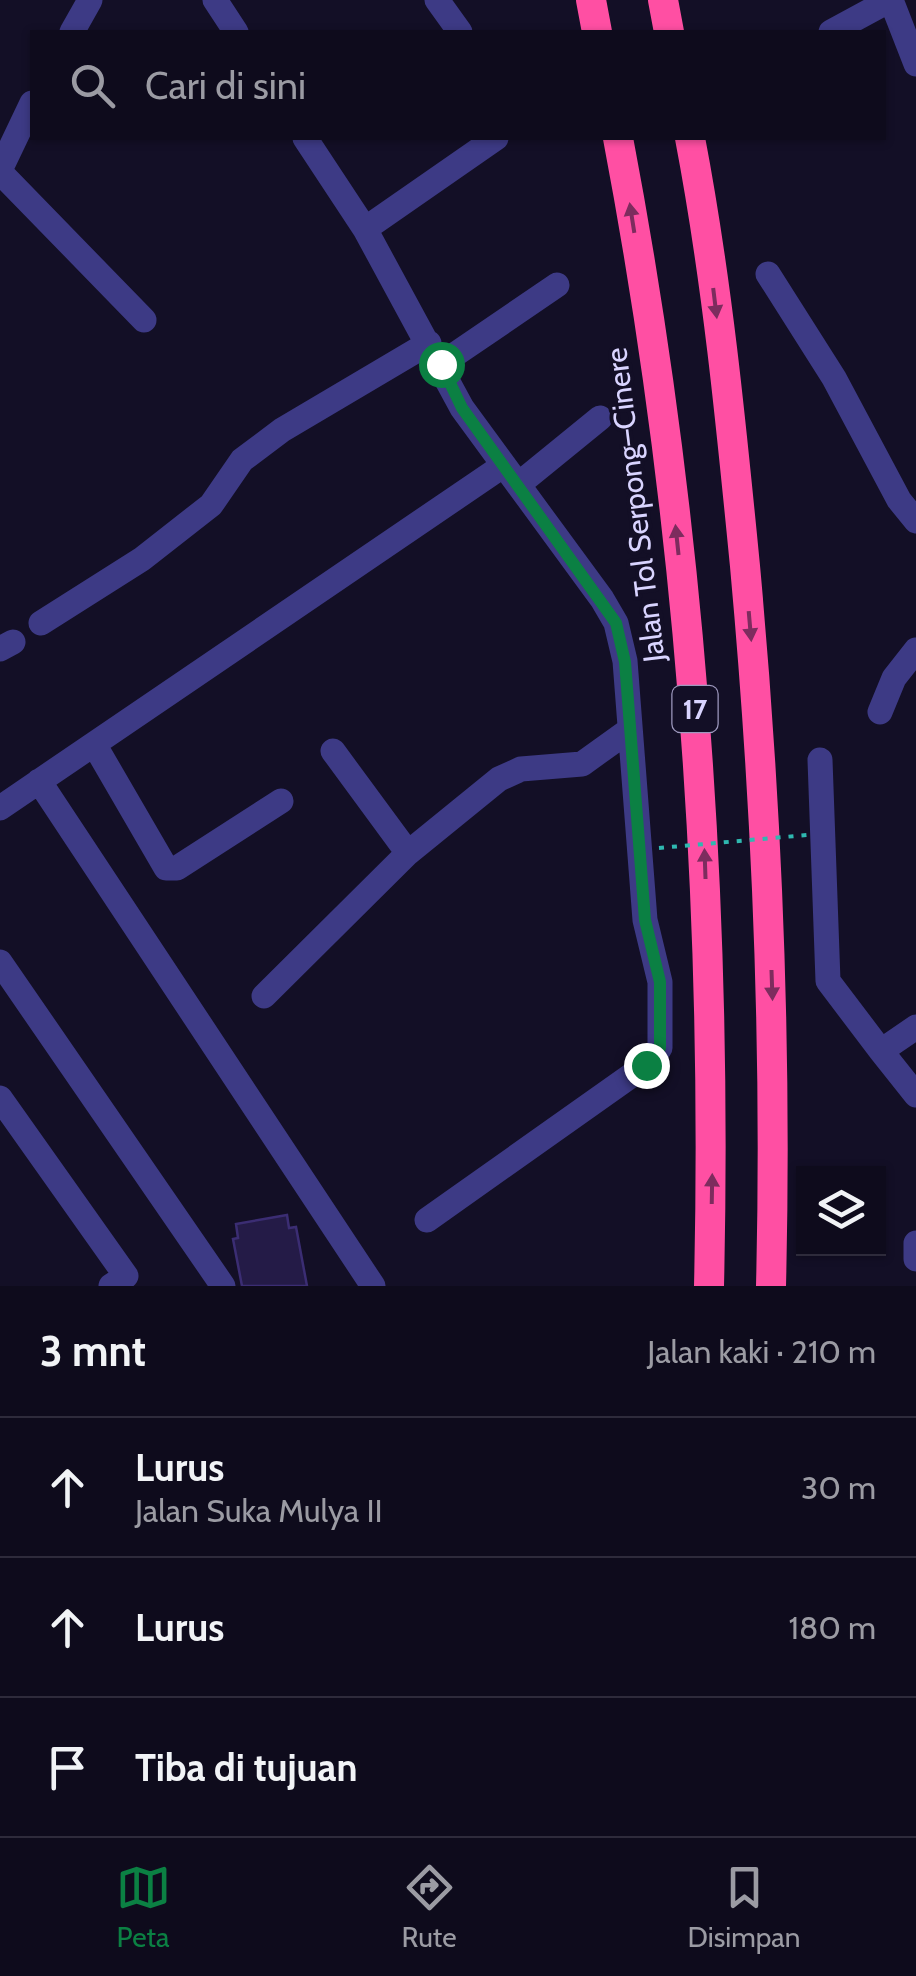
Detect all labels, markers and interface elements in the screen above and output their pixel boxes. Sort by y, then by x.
search box [30,30,886,140]
icon: search [65,58,120,113]
text: Cari di sini [145,62,306,109]
one-way arrow [624,202,640,233]
one-way arrow [707,288,723,319]
route start [419,342,465,388]
street label: Jalan Tol Serpong–Cinere [597,346,673,665]
one-way arrow [669,524,685,555]
one-way arrow [743,611,759,642]
road number: 17 [672,686,718,732]
one-way arrow [697,847,713,879]
one-way arrow [764,970,780,1002]
route end [624,1043,670,1089]
map controls [796,1166,886,1256]
button: layers [796,1166,886,1256]
one-way arrow [704,1172,720,1204]
text: 3 mnt [40,1325,146,1377]
text: Jalan kaki · 210 m [647,1332,876,1371]
text: Lurus [135,1444,224,1491]
icon: ahead [40,1460,95,1515]
text: 30 m [801,1468,876,1507]
text: Jalan Suka Mulya II [135,1491,383,1530]
icon: ahead [40,1600,95,1655]
text: Lurus [135,1604,224,1651]
text: 180 m [789,1608,876,1647]
icon: arrive [40,1740,95,1795]
text: Tiba di tujuan [135,1744,357,1791]
tab: Peta [116,1860,171,1954]
tab: Rute [402,1860,457,1954]
tab: Disimpan [688,1860,800,1954]

